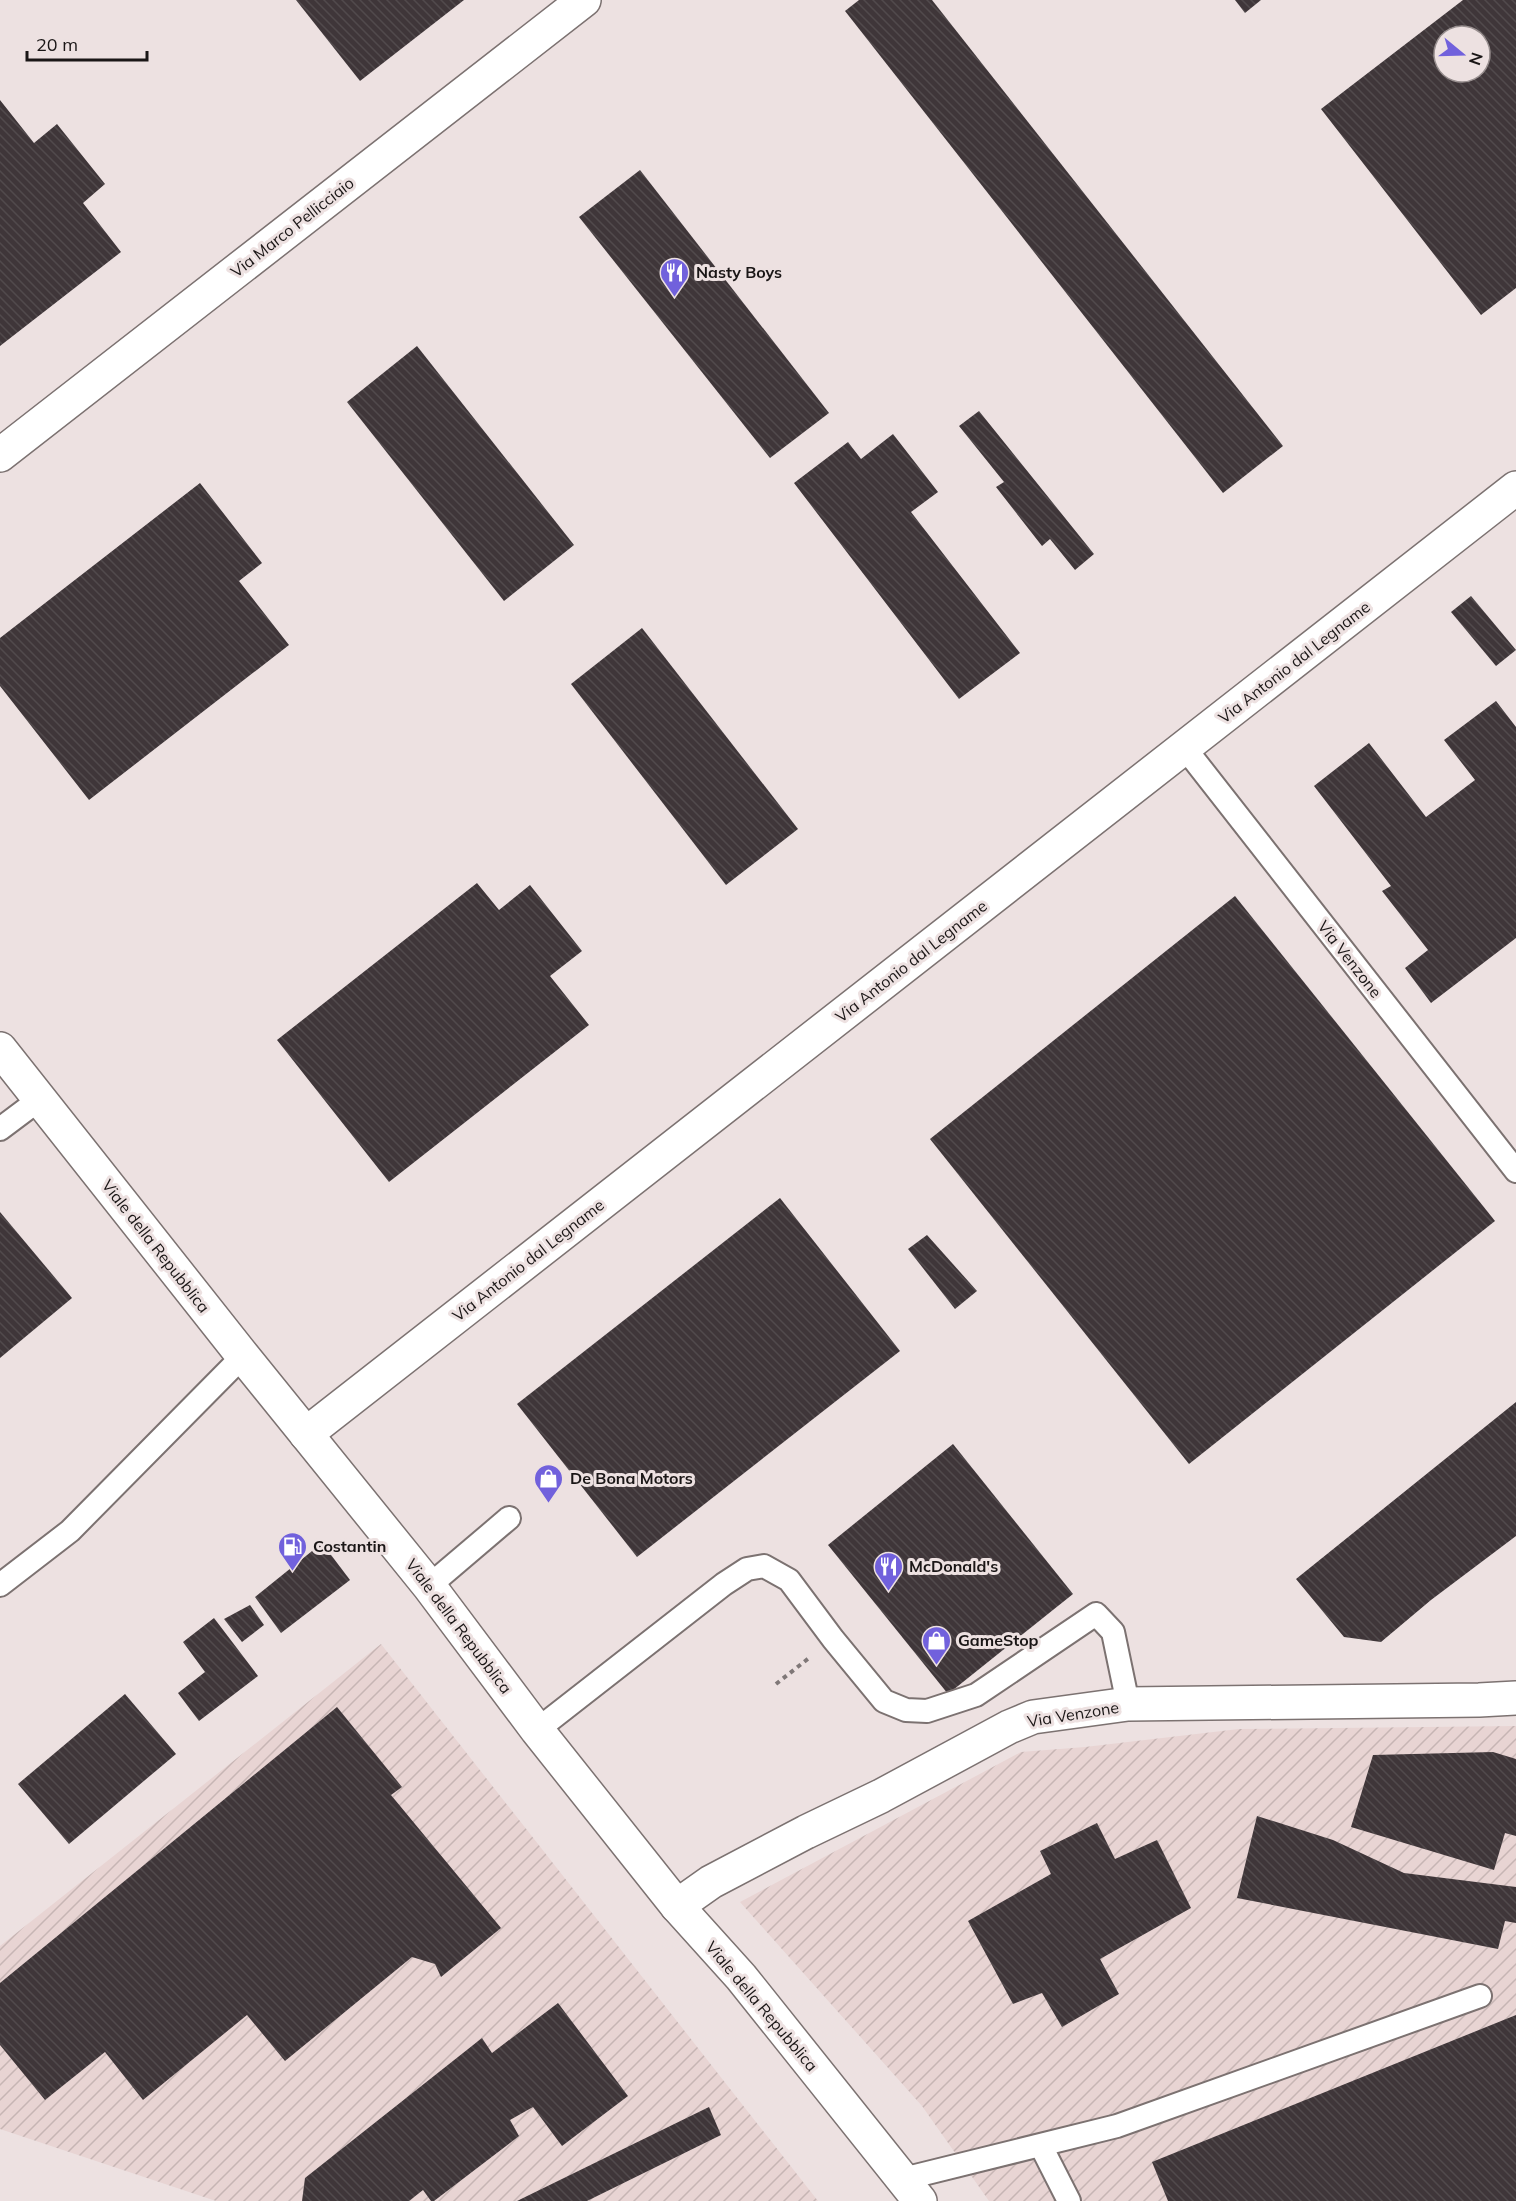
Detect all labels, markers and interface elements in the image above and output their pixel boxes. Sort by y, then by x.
scale bar [27,24,147,62]
north arrow [1432,24,1492,84]
text: 20 m [36,33,78,56]
text: N [1465,50,1488,68]
street label: Via Marco Pellicciaio [226,173,358,281]
restaurant icon: Nasty Boys [659,256,691,298]
place label: Nasty Boys [696,262,782,282]
street label: Via Antonio dal Legname [1214,597,1374,727]
street label: Via Antonio dal Legname [831,896,991,1026]
street label: Via Venzone [1314,916,1386,1002]
street label: Viale della Repubblica [98,1175,214,1317]
street label: Via Antonio dal Legname [448,1195,608,1325]
shop icon: De Bona Motors [533,1462,565,1504]
place label: De Bona Motors [570,1468,693,1488]
fuel station icon: Costantin [276,1530,308,1572]
place label: Costantin [313,1536,386,1556]
restaurant icon: McDonald's [872,1550,904,1592]
street label: Viale della Repubblica [402,1555,516,1697]
place label: McDonald's [909,1556,998,1576]
shop icon: GameStop [921,1624,953,1666]
place label: GameStop [958,1630,1039,1650]
street label: Via Venzone [1026,1697,1120,1731]
street label: Viale della Repubblica [702,1937,822,2075]

